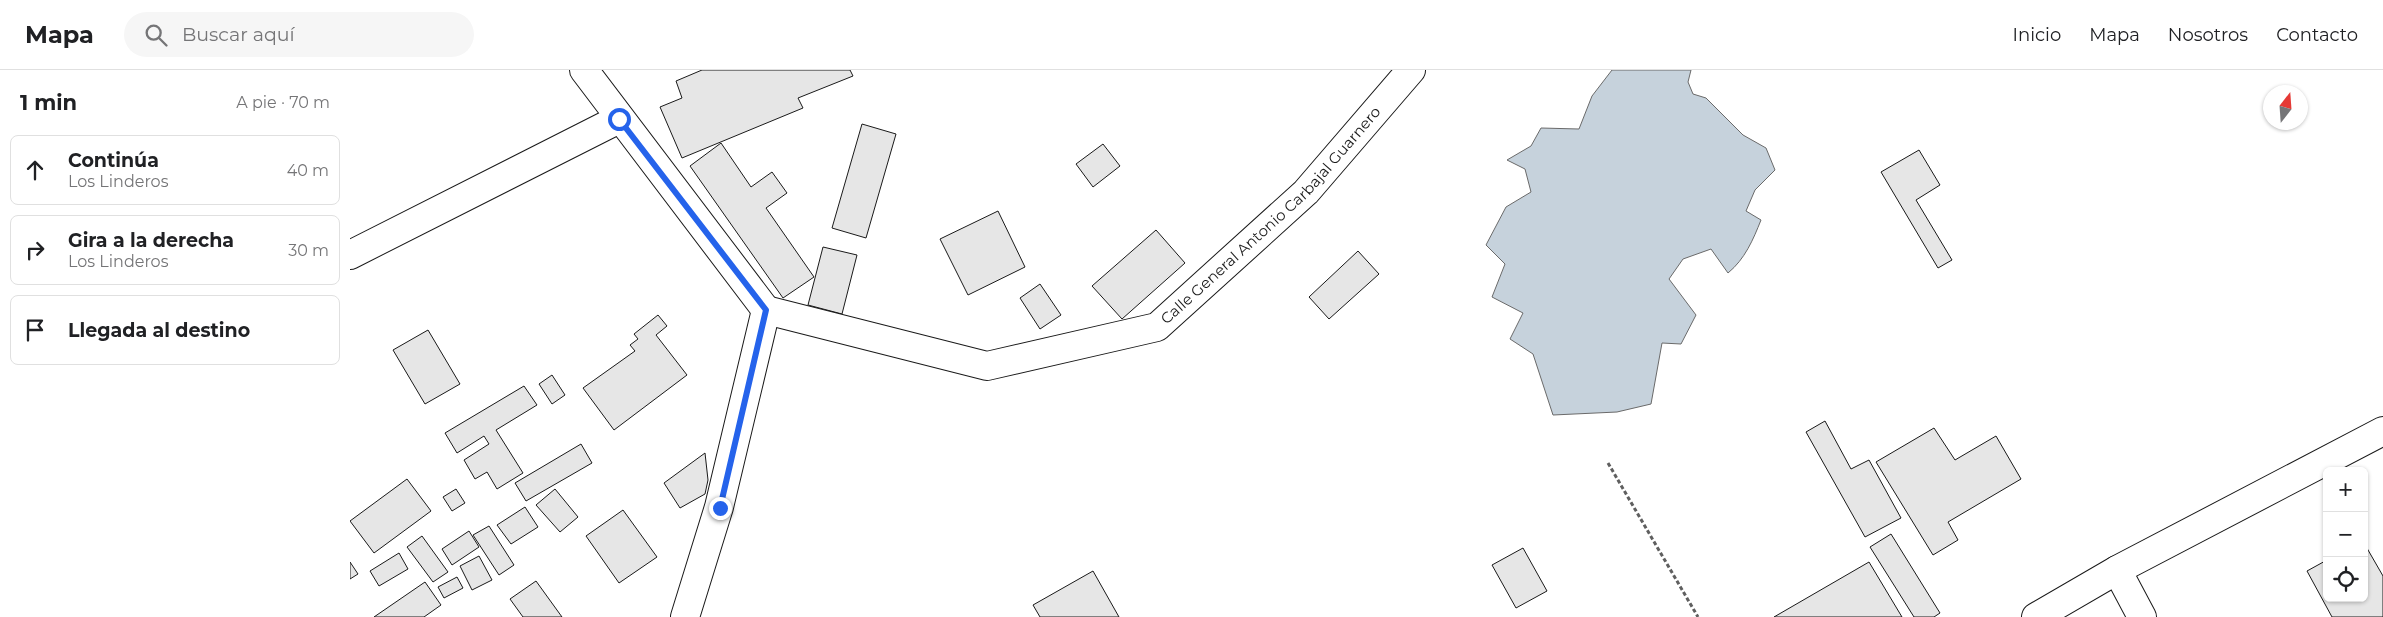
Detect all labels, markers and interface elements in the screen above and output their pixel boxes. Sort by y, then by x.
search box [124,12,474,57]
text: Mapa [25,20,94,49]
icon: search [142,21,170,49]
text: Buscar aquí [182,23,295,46]
text: Inicio [2013,24,2061,46]
text: Mapa [2089,24,2140,46]
text: Nosotros [2168,24,2248,46]
text: Contacto [2276,24,2358,46]
north arrow [2263,85,2308,130]
text: 1 min [20,90,77,115]
text: A pie · 70 m [236,93,330,112]
street label: Calle General Antonio Carbajal Guarnero [1157,102,1384,328]
route start [608,108,631,131]
text: Continúa [68,149,159,172]
icon: ahead [21,156,49,184]
text: 40 m [287,161,329,180]
text: Los Linderos [68,172,168,191]
text: Gira a la derecha [68,229,234,252]
icon: right [21,236,49,264]
text: 30 m [288,241,329,260]
text: Los Linderos [68,252,168,271]
icon: arrive [21,316,49,344]
text: Llegada al destino [68,319,250,342]
map controls [2323,467,2368,602]
button: + [2323,467,2368,512]
route end [709,497,732,520]
button: − [2323,512,2368,557]
button: locate [2323,557,2368,602]

